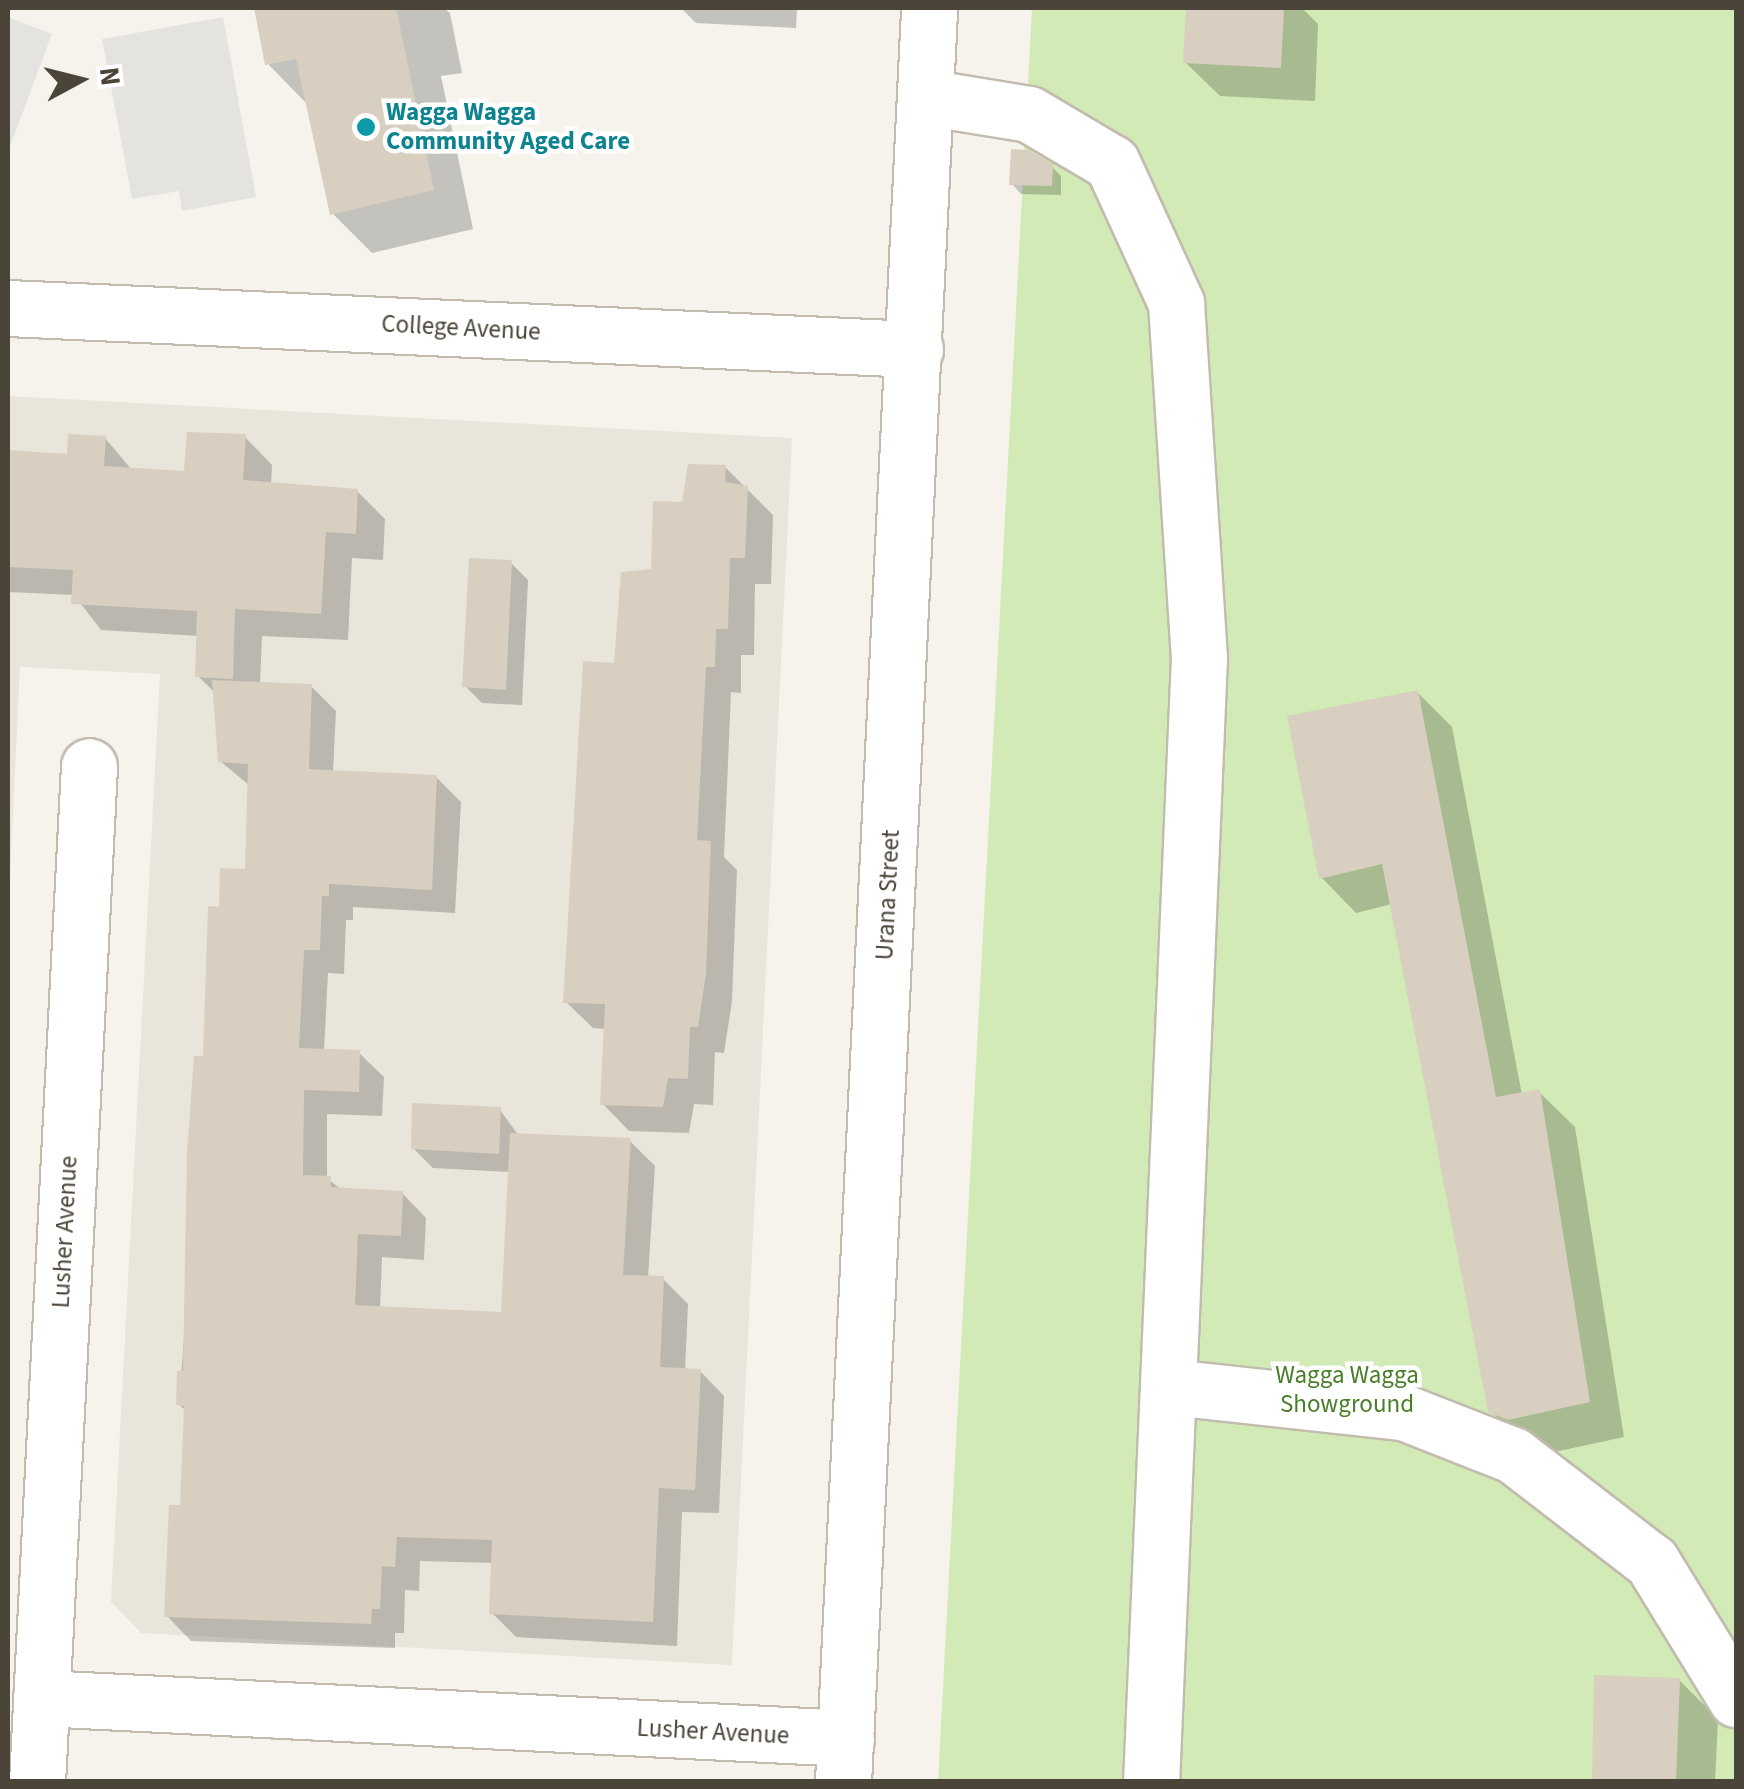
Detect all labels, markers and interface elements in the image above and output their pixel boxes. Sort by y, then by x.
north arrow [30,30,130,130]
text: N [89,65,131,88]
place label: Wagga Wagga Community Aged Care [386,98,630,157]
marker: Wagga Wagga Community Aged Care [355,116,377,138]
street label: College Avenue [381,309,541,347]
street label: Urana Street [870,829,906,961]
street label: Lusher Avenue [46,1155,84,1309]
park label: Wagga Wagga Showground [1275,1361,1419,1420]
street label: Lusher Avenue [636,1713,790,1751]

